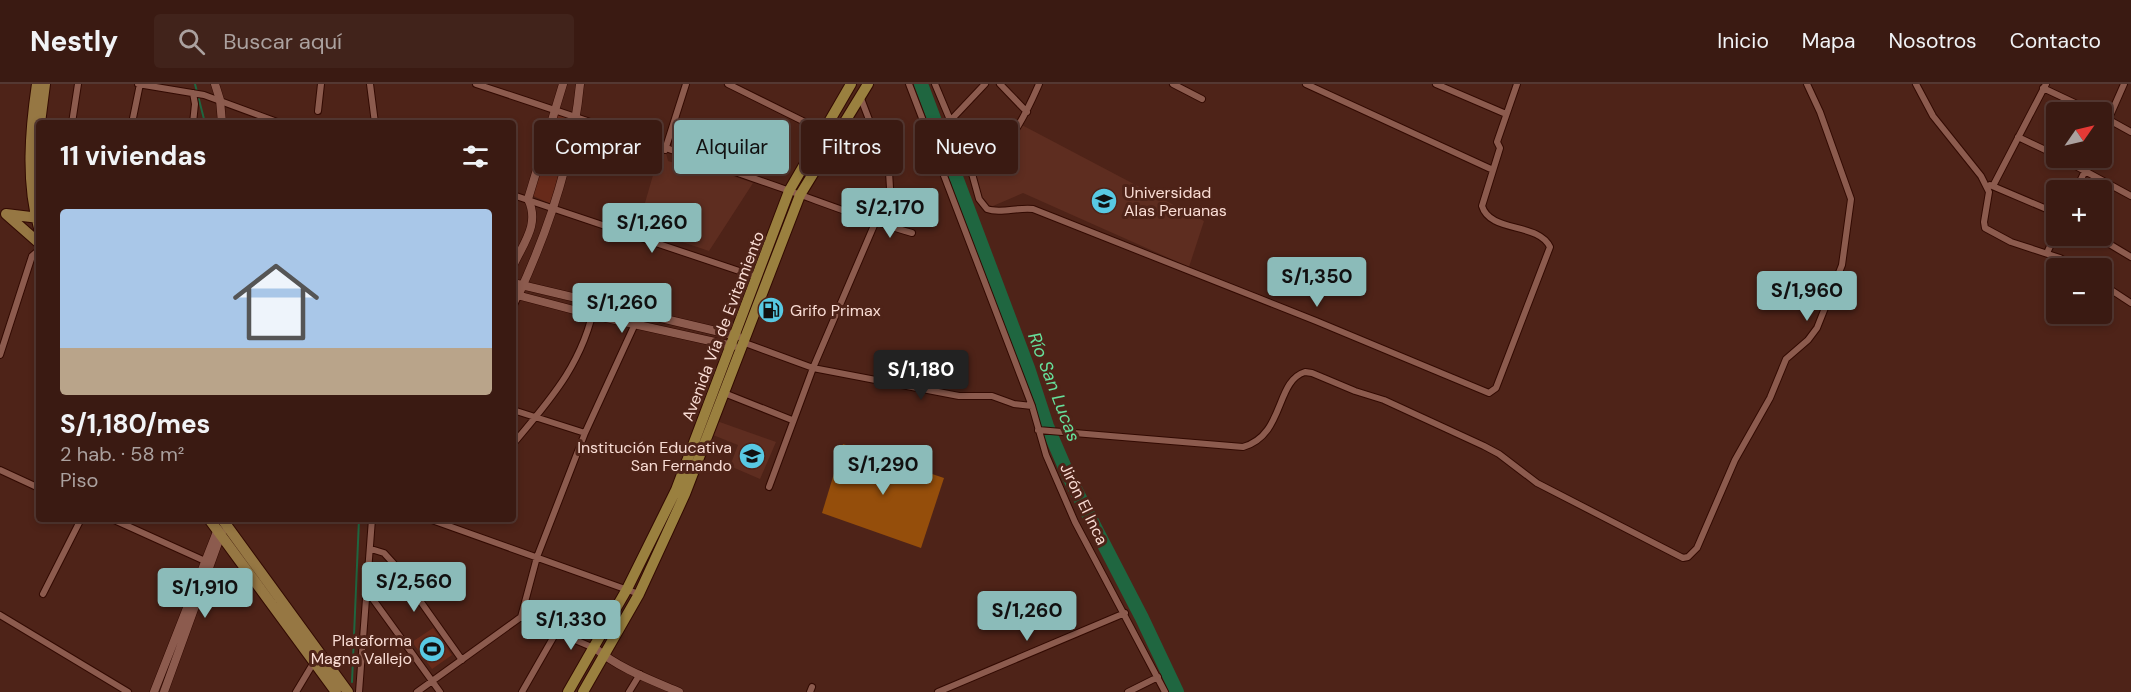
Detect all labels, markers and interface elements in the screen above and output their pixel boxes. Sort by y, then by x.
search box [154,14,574,68]
text: Nestly [30,23,118,60]
icon: search [175,25,208,58]
text: Buscar aquí [223,27,342,56]
text: Inicio [1717,27,1769,55]
text: Mapa [1802,27,1856,55]
text: Nosotros [1889,27,1977,55]
text: Contacto [2010,27,2101,55]
north arrow [2046,102,2112,168]
map controls [2046,102,2112,324]
chip: Comprar [534,120,662,174]
chip: Alquilar [674,120,789,174]
chip: Filtros [801,120,903,174]
chip: Nuevo [915,120,1018,174]
text: 11 viviendas [60,139,206,173]
icon: filters [459,140,492,173]
button: + [2046,180,2112,246]
place label: Universidad Alas Peruanas [1124,182,1227,221]
school or university icon: Universidad Alas Peruanas [1089,186,1119,216]
pin: S/2,170 [835,188,945,239]
text: S/2,170 [855,194,925,220]
pin: S/1,260 [597,203,707,254]
text: S/1,260 [616,209,688,235]
street label: Avenida Vía de Evitamiento [677,228,769,424]
icon: home [222,248,330,356]
pin: S/1,350 [1262,257,1372,308]
button: − [2046,258,2112,324]
text: S/1,350 [1281,263,1353,289]
pin: S/1,960 [1752,271,1862,322]
text: S/1,960 [1771,277,1843,303]
pin: S/1,260 [567,283,677,334]
text: S/1,260 [586,289,658,315]
fuel station icon: Grifo Primax [756,295,786,325]
place label: Grifo Primax [790,300,881,321]
water label: Río San Lucas [1022,329,1086,445]
pin: S/1,180 [866,350,976,401]
text: S/1,180 [888,356,954,382]
text: S/1,180/mes [60,407,210,441]
place label: Institución Educativa San Fernando [577,437,732,476]
text: 2 hab. · 58 m² [60,441,184,467]
school or university icon: Institución Educativa San Fernando [737,441,767,471]
pin: S/1,290 [828,445,938,496]
text: S/1,290 [847,451,919,477]
street label: Jirón El Inca [1055,460,1113,548]
text: Piso [60,467,98,493]
pin: S/2,560 [359,562,469,613]
pin: S/1,910 [150,568,260,619]
text: S/2,560 [376,568,452,594]
text: S/1,910 [172,574,238,600]
pin: S/1,260 [972,591,1082,642]
text: S/1,260 [991,597,1063,623]
pin: S/1,330 [516,600,626,651]
text: S/1,330 [535,606,607,632]
place label: Plataforma Magna Vallejo [311,630,412,669]
sports icon: Plataforma Magna Vallejo [417,634,447,664]

